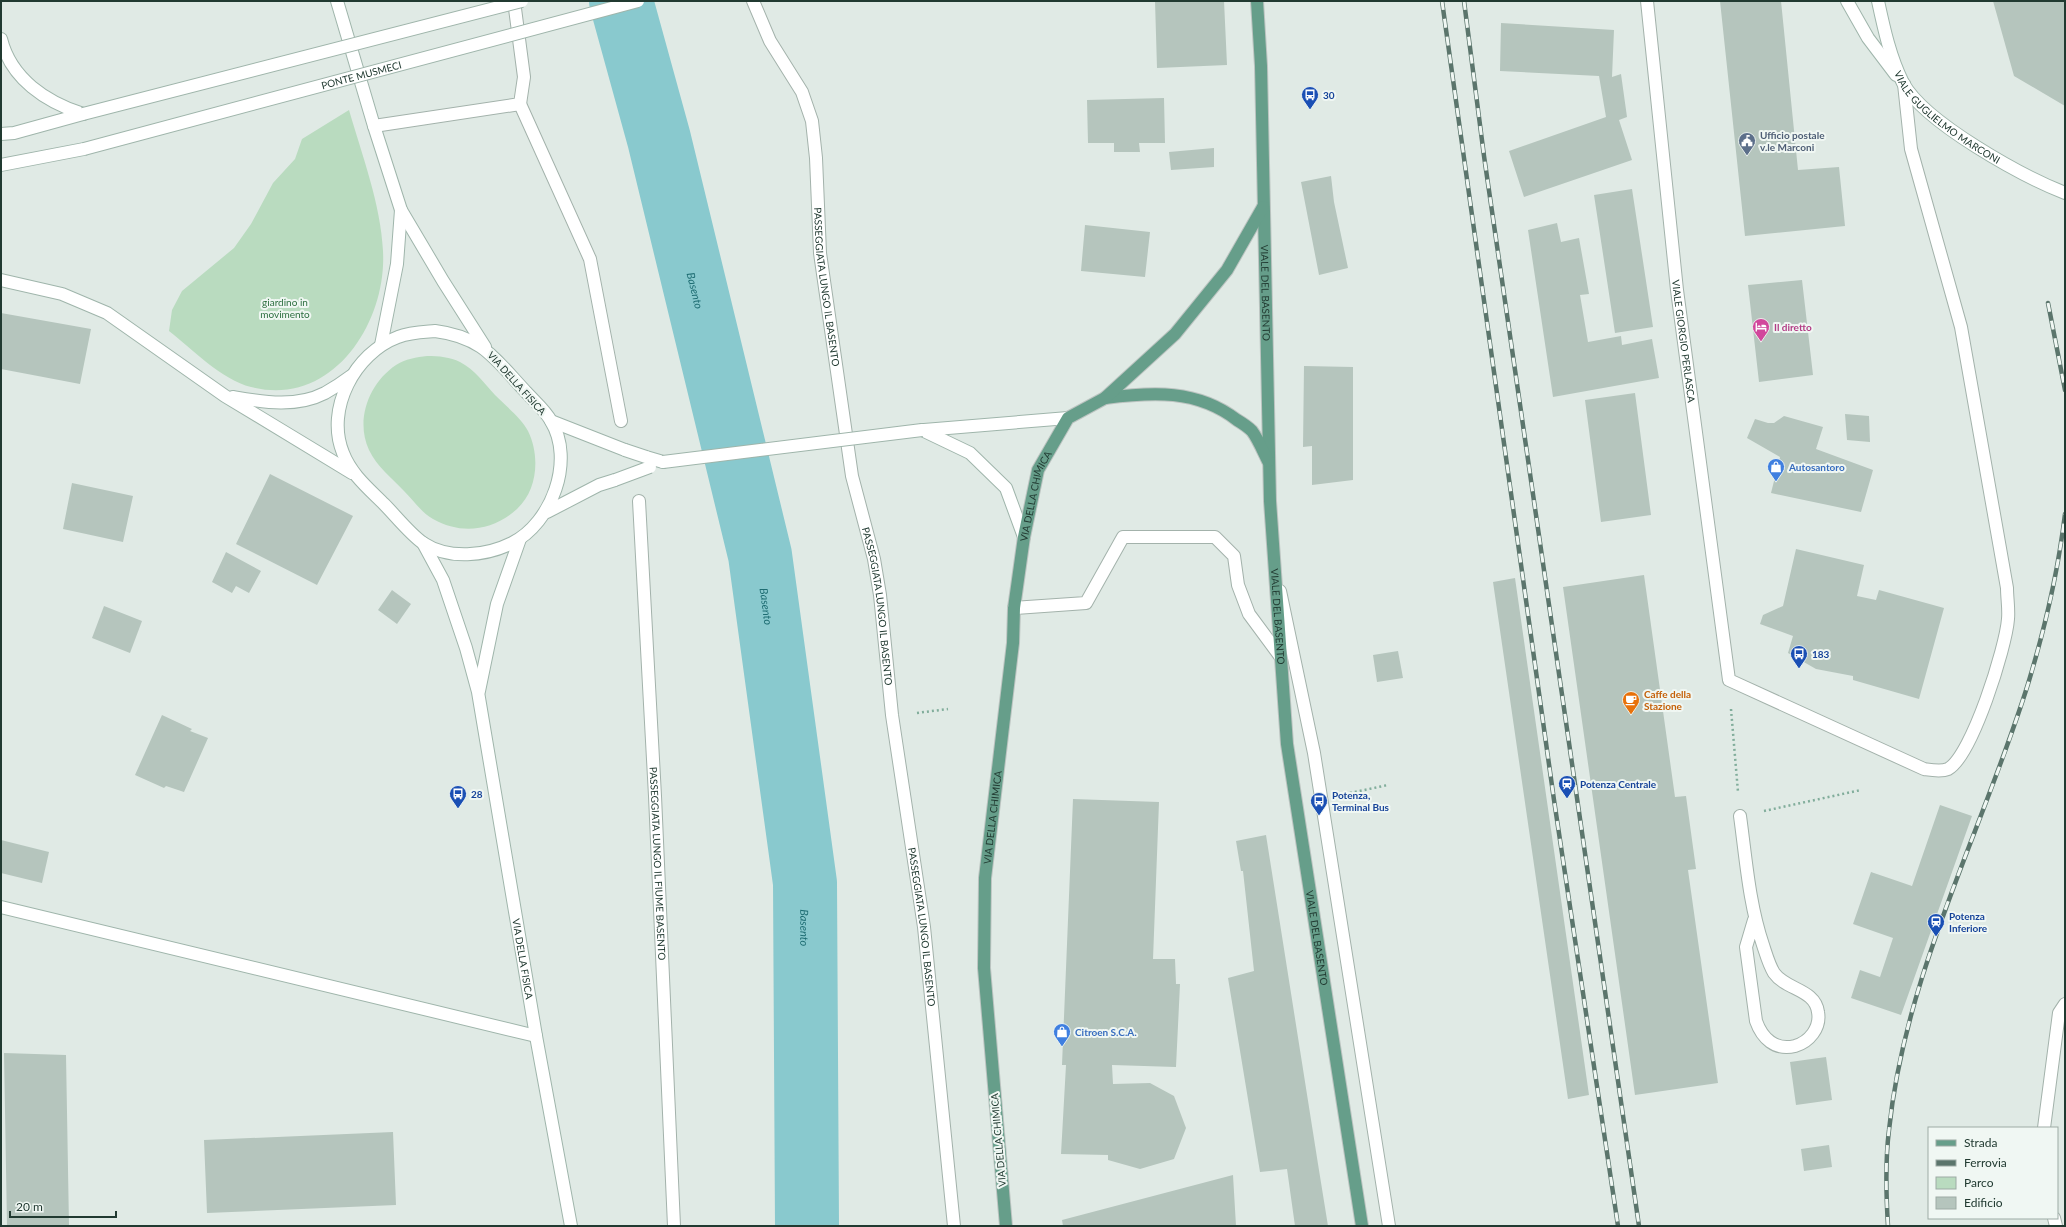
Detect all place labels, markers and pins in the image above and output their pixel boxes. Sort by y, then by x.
bus stop icon: 30 [1300,85,1320,110]
place label: 30 [1323,89,1335,101]
place label: Ufficio postale v.le Marconi [1760,129,1825,153]
public building icon: Ufficio postale v.le Marconi [1737,131,1757,156]
hotel icon: Il diretto [1751,317,1771,342]
place label: Il diretto [1774,321,1812,333]
shop icon: Autosantoro [1766,457,1786,482]
place label: Autosantoro [1788,461,1845,473]
bus stop icon: 183 [1789,644,1809,669]
place label: 183 [1812,648,1830,660]
place label: Caffe della Stazione [1644,688,1691,712]
cafe icon: Caffe della Stazione [1621,690,1641,715]
station icon: Potenza Centrale [1557,774,1577,799]
place label: Potenza Centrale [1580,778,1657,790]
bus stop icon: 28 [448,784,468,809]
place label: 28 [471,788,483,800]
place label: Potenza, Terminal Bus [1332,789,1390,813]
bus stop icon: Potenza, Terminal Bus [1309,791,1329,816]
place label: Potenza Inferiore [1949,910,1988,934]
station icon: Potenza Inferiore [1926,912,1946,937]
shop icon: Citroen S.C.A. [1052,1022,1072,1047]
place label: Citroen S.C.A. [1075,1026,1137,1038]

